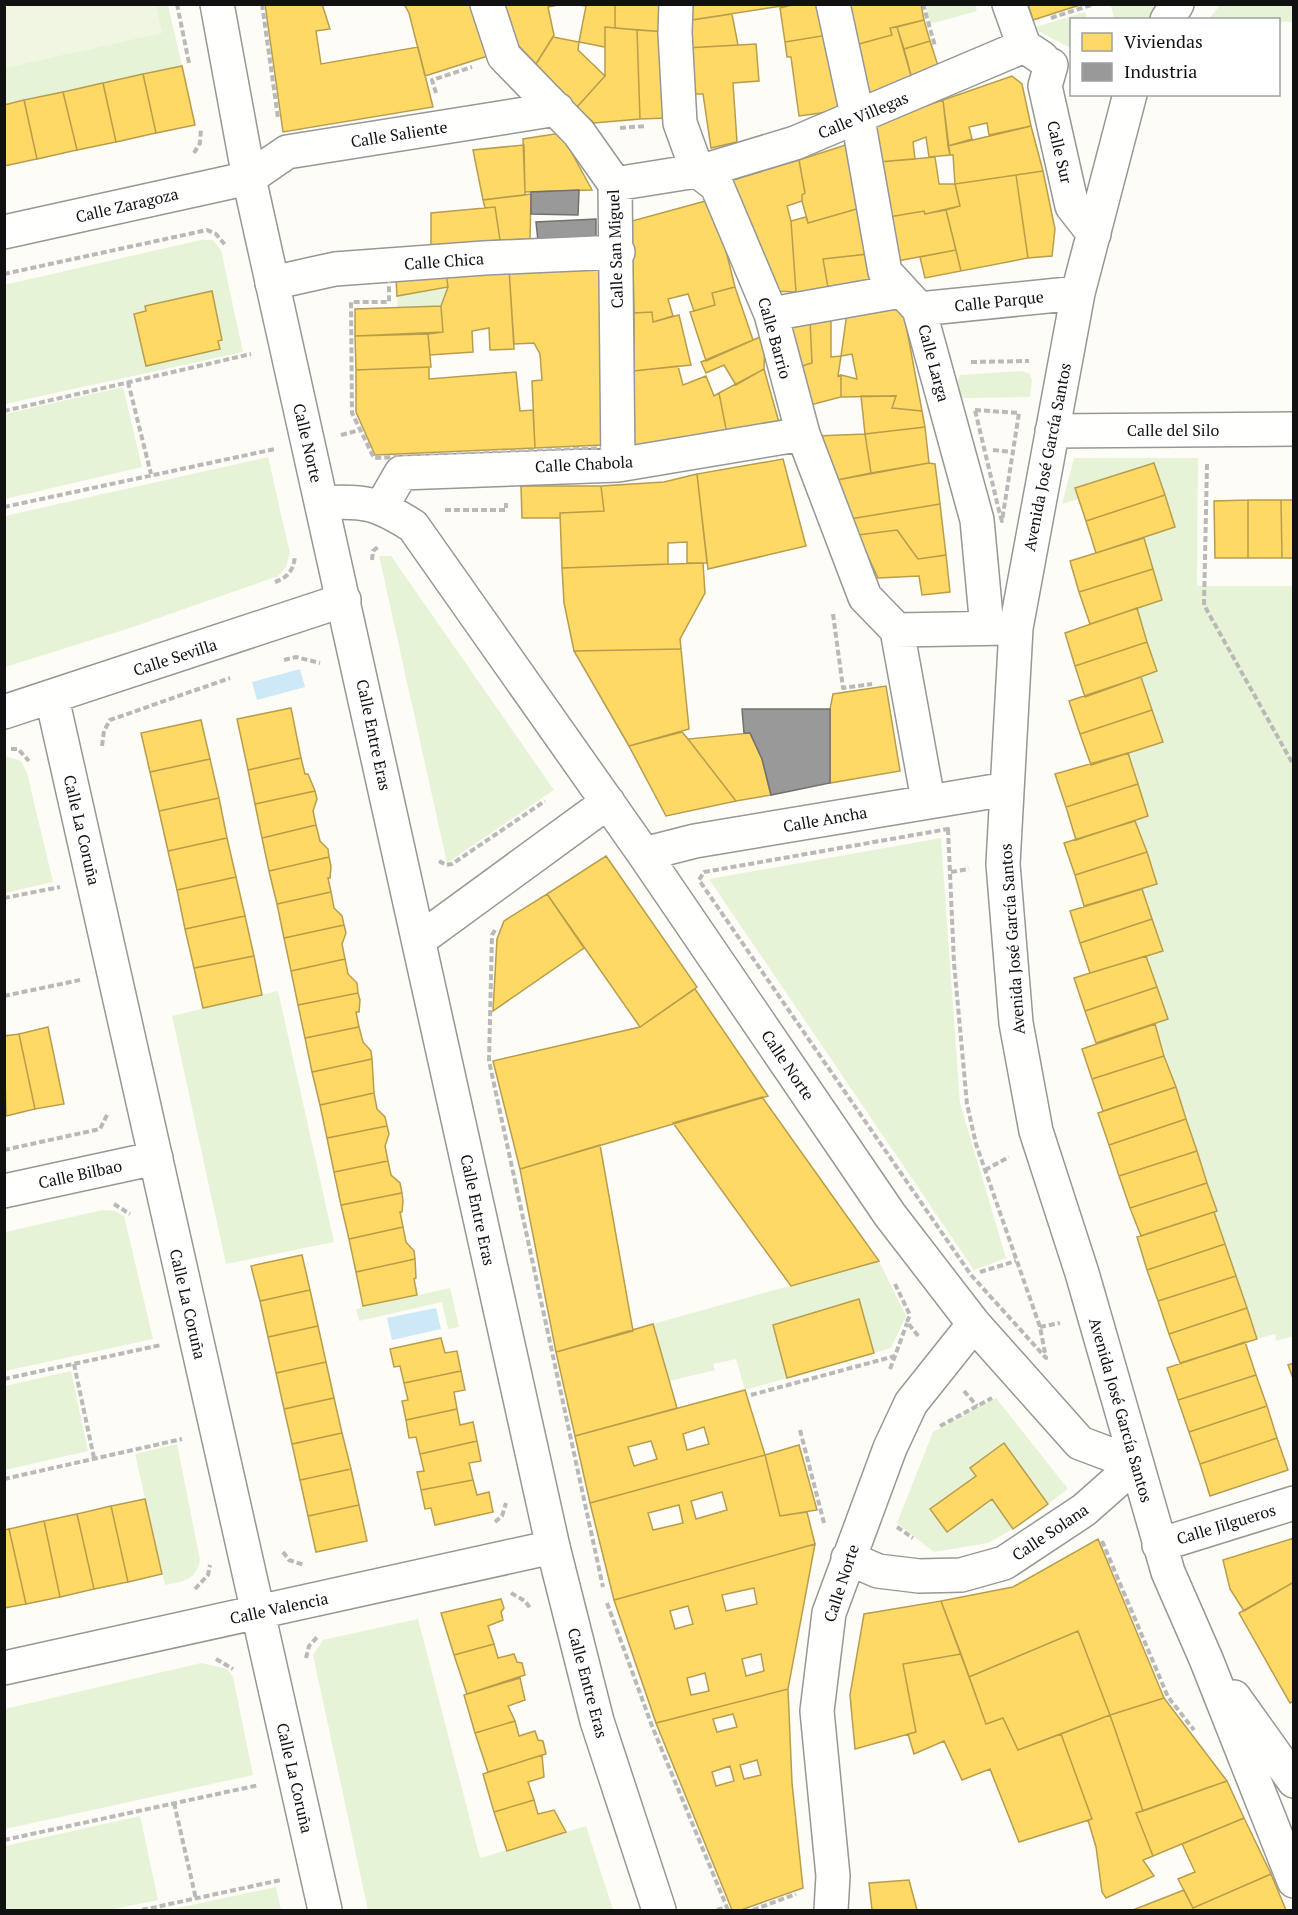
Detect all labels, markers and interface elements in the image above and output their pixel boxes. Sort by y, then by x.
legend [1070,18,1280,96]
text: Viviendas [1124,29,1203,53]
text: Industria [1124,59,1197,83]
street label: Calle Villegas [814,86,912,144]
street label: Calle Saliente [349,115,449,153]
street label: Calle Sur [1042,118,1078,186]
street label: Calle Zaragoza [73,182,181,228]
street label: Calle San Miguel [602,189,628,309]
street label: Calle Chica [403,247,485,275]
street label: Calle Parque [953,285,1045,317]
street label: Calle Barrio [753,295,797,381]
street label: Calle Larga [913,322,955,404]
street label: Avenida José García Santos [1018,361,1076,553]
street label: Calle Norte [288,401,328,485]
street label: Calle del Silo [1127,419,1219,441]
street label: Calle Chabola [534,450,634,478]
street label: Calle Sevilla [130,633,220,681]
street label: Calle Entre Eras [351,677,397,793]
street label: Calle La Coruña [59,773,105,887]
street label: Calle Ancha [781,801,869,837]
street label: Avenida José García Santos [994,843,1030,1035]
street label: Calle Norte [756,1025,820,1105]
street label: Calle Entre Eras [455,1152,501,1268]
street label: Calle Bilbao [36,1154,124,1194]
street label: Calle La Coruña [165,1247,211,1361]
street label: Avenida José García Santos [1084,1315,1158,1505]
street label: Calle Solana [1007,1498,1093,1566]
street label: Calle Jilgueros [1174,1498,1278,1550]
street label: Calle Norte [818,1541,864,1625]
street label: Calle Valencia [228,1587,330,1629]
street label: Calle Entre Eras [563,1625,613,1741]
street label: Calle La Coruña [272,1721,318,1835]

